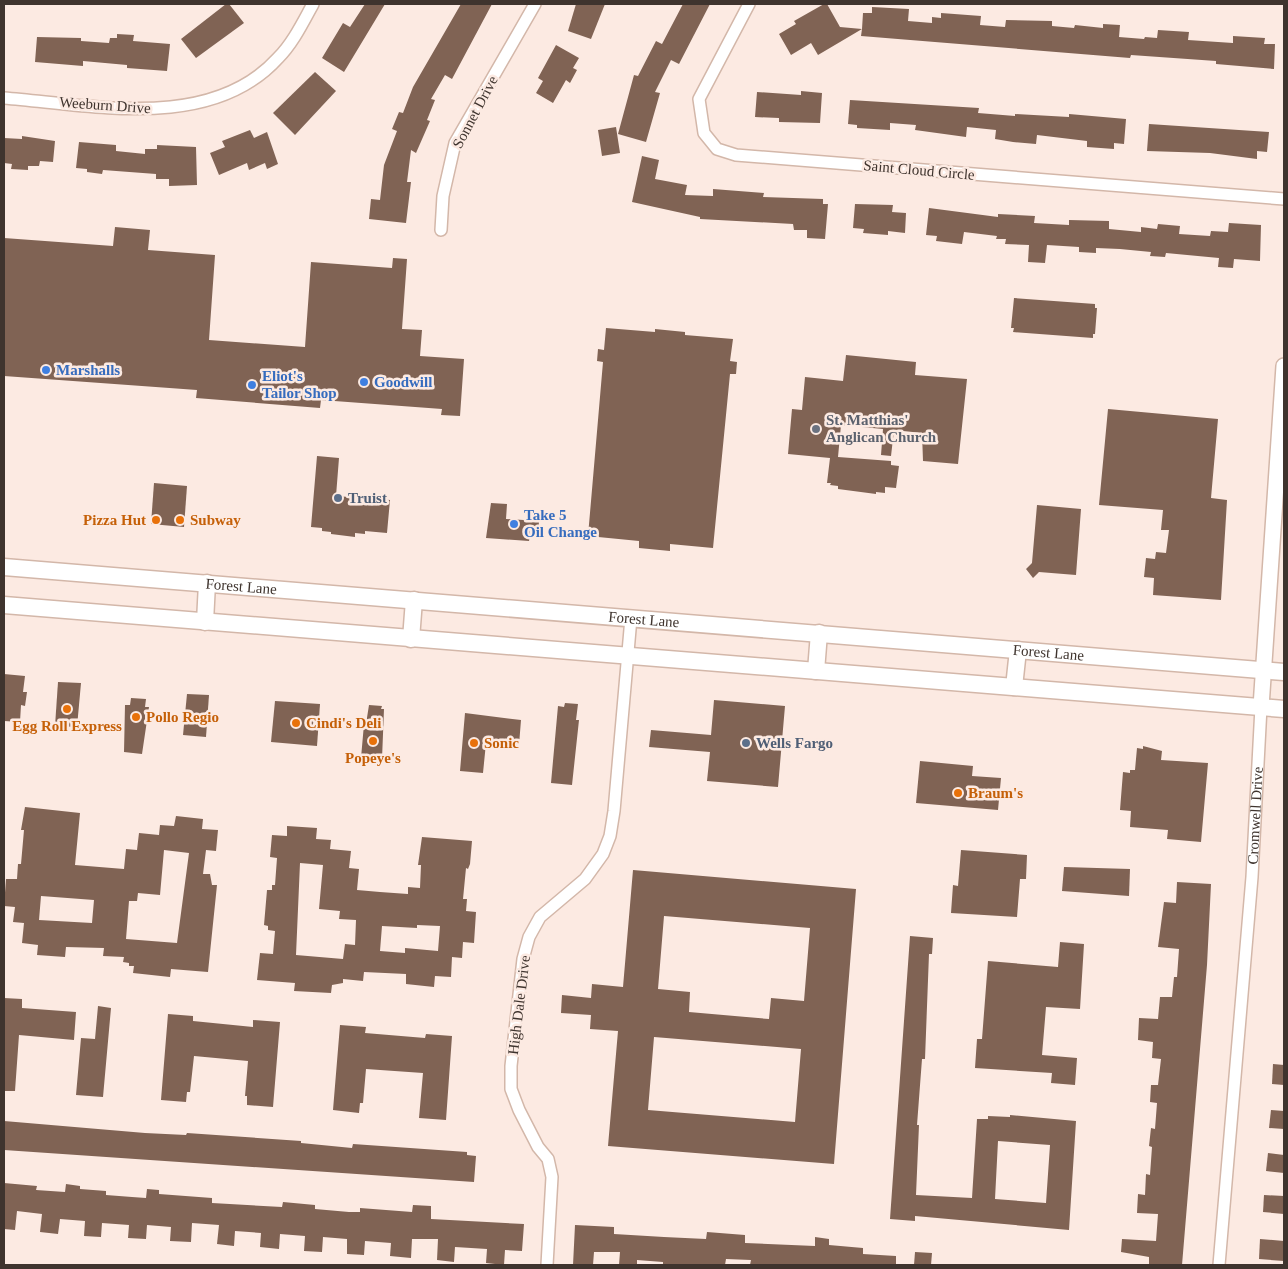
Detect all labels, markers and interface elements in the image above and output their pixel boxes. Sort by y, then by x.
street label: Sonnet Drive [449,73,501,151]
street label: Weeburn Drive [59,94,152,116]
street label: Saint Cloud Circle [863,157,976,183]
place label: Marshalls [56,362,120,378]
marker: Marshalls [40,364,52,376]
place label: Eliot's Tailor Shop [262,368,337,401]
place label: Goodwill [374,374,432,390]
marker: Goodwill [358,376,370,388]
marker: Eliot's Tailor Shop [246,379,258,391]
place label: St. Matthias' Anglican Church [826,412,937,445]
marker: St. Matthias' Anglican Church [810,423,822,435]
place label: Truist [348,490,387,506]
marker: Truist [332,492,344,504]
place label: Take 5 Oil Change [524,507,597,540]
place label: Pizza Hut [83,512,146,528]
place label: Subway [190,512,241,528]
marker: Pizza Hut [150,514,162,526]
marker: Subway [174,514,186,526]
marker: Take 5 Oil Change [508,518,520,530]
street label: Forest Lane [205,576,278,597]
street label: Forest Lane [608,609,680,630]
street label: Forest Lane [1012,642,1085,664]
marker: Egg Roll Express [61,703,73,715]
place label: Pollo Regio [146,709,219,725]
marker: Pollo Regio [130,711,142,723]
place label: Cindi's Deli [306,715,381,731]
marker: Cindi's Deli [290,717,302,729]
place label: Egg Roll Express [12,718,122,734]
marker: Popeye's [367,735,379,747]
place label: Sonic [484,735,519,751]
place label: Wells Fargo [756,735,833,751]
marker: Sonic [468,737,480,749]
marker: Wells Fargo [740,737,752,749]
place label: Popeye's [345,750,401,766]
street label: Cromwell Drive [1245,766,1266,865]
place label: Braum's [968,785,1023,801]
marker: Braum's [952,787,964,799]
street label: High Dale Drive [505,954,533,1056]

